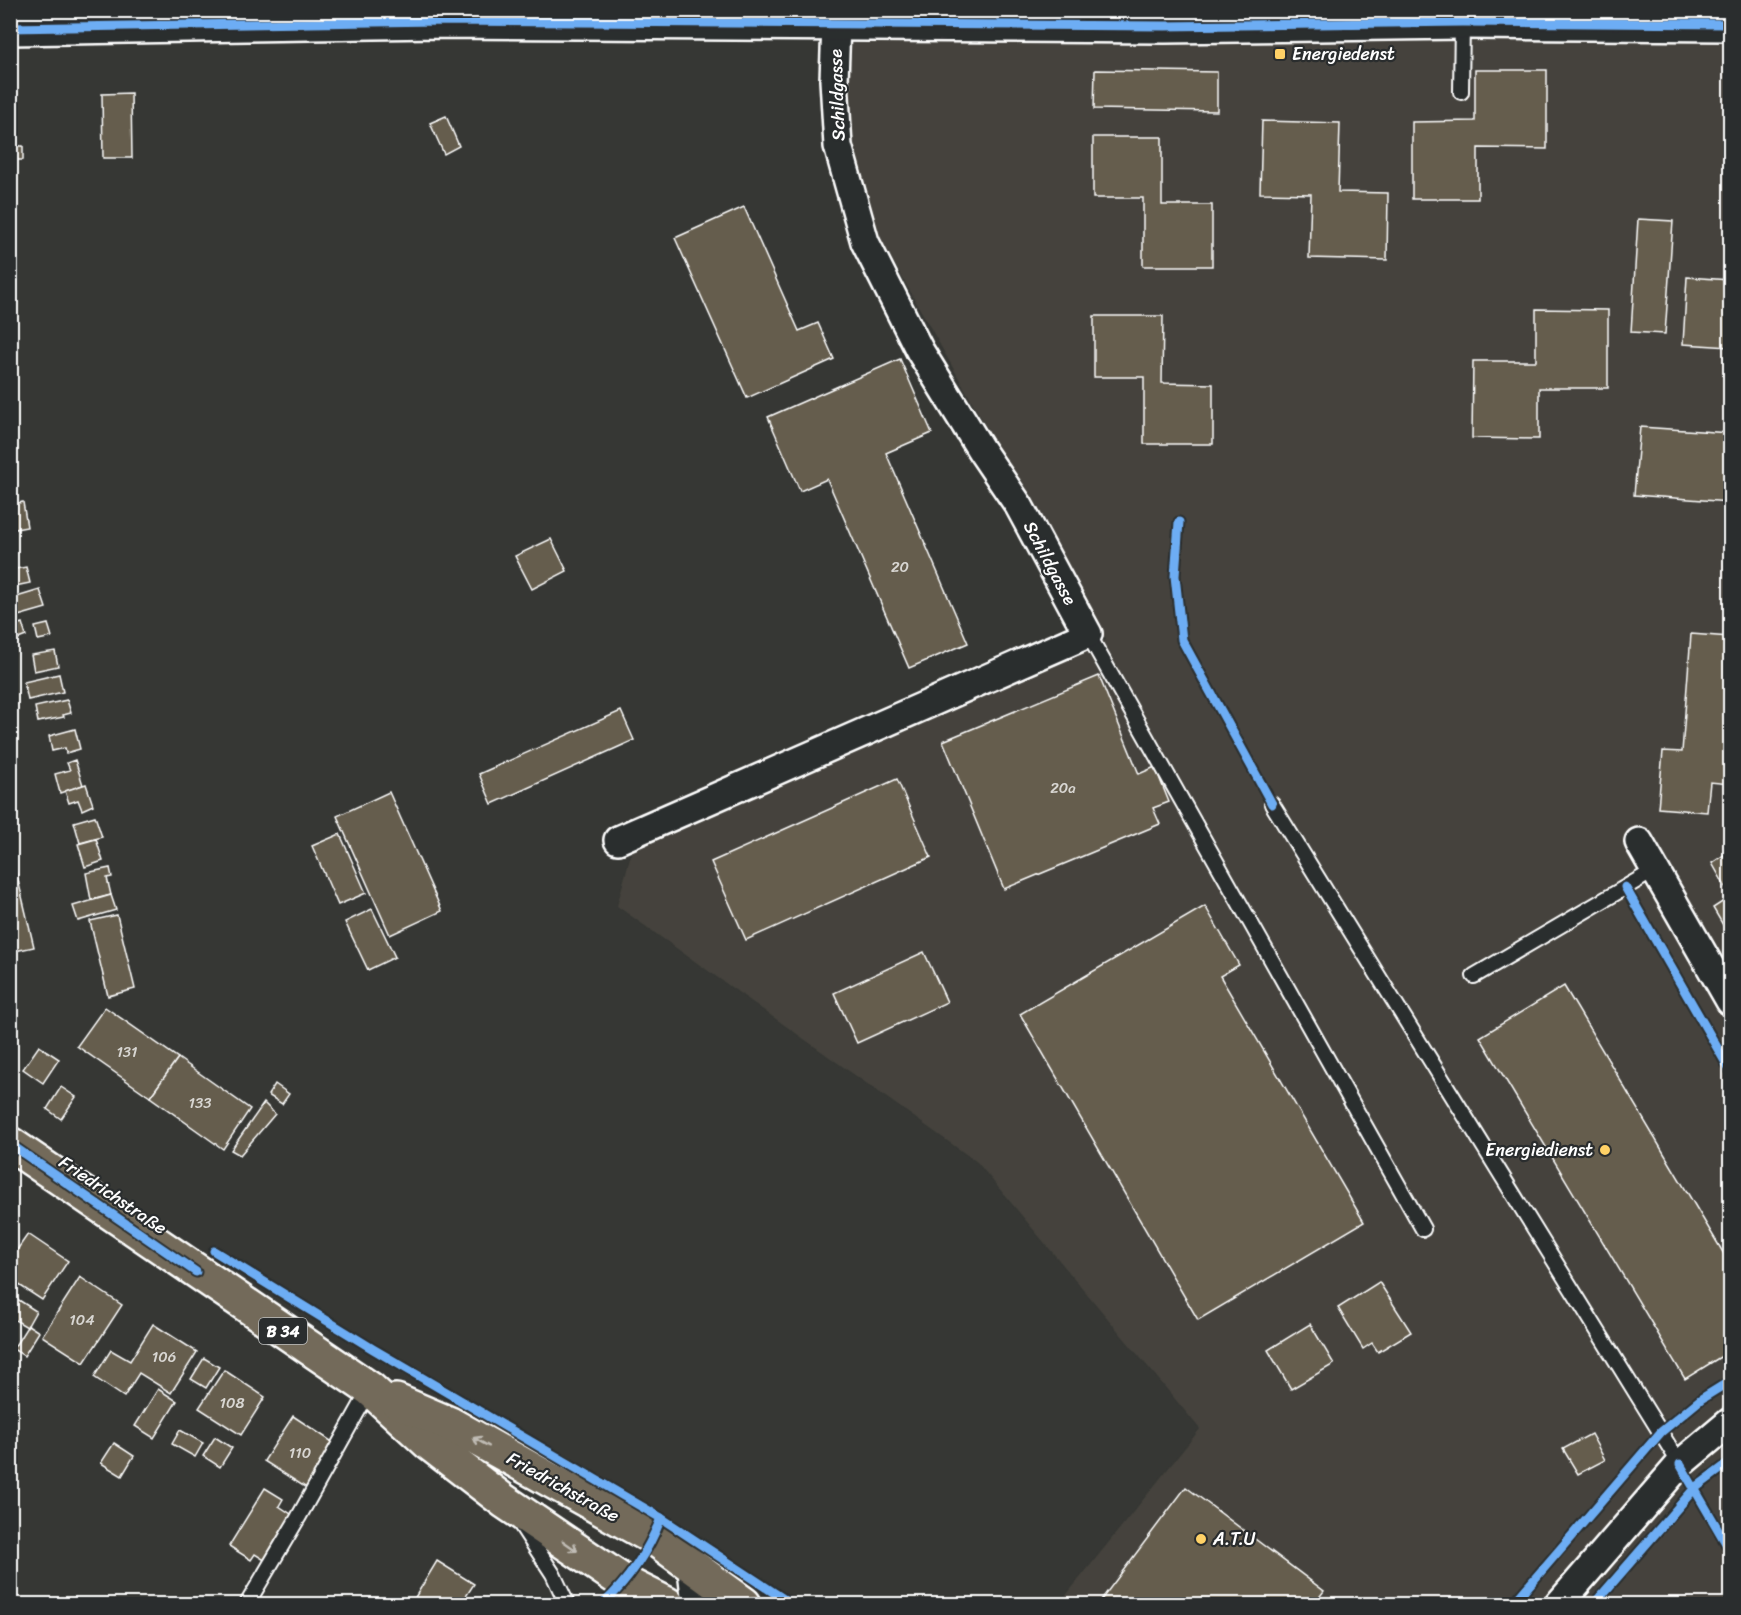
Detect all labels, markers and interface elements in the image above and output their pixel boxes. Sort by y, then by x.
place label: Energiedenst [1292,38,1395,70]
marker: Energiedenst [1273,47,1287,61]
street label: Schildgasse [819,48,855,141]
street label: Schildgasse [1014,515,1086,611]
house number: 20 [891,554,909,580]
house number: 20a [1050,775,1076,801]
house number: 131 [116,1039,138,1065]
house number: 133 [189,1090,211,1116]
place label: Energiedienst [1485,1134,1593,1166]
marker: Energiedienst [1598,1143,1612,1157]
street label: Friedrichstraße [52,1147,174,1243]
house number: 104 [69,1307,95,1333]
road number: B 34 [259,1318,307,1344]
house number: 106 [152,1344,176,1370]
house number: 108 [220,1390,244,1416]
one-way arrow [472,1435,489,1447]
house number: 110 [289,1440,311,1466]
street label: Friedrichstraße [501,1443,625,1531]
place label: A.T.U [1212,1523,1256,1555]
marker: A.T.U [1194,1532,1208,1546]
one-way arrow [561,1540,577,1552]

